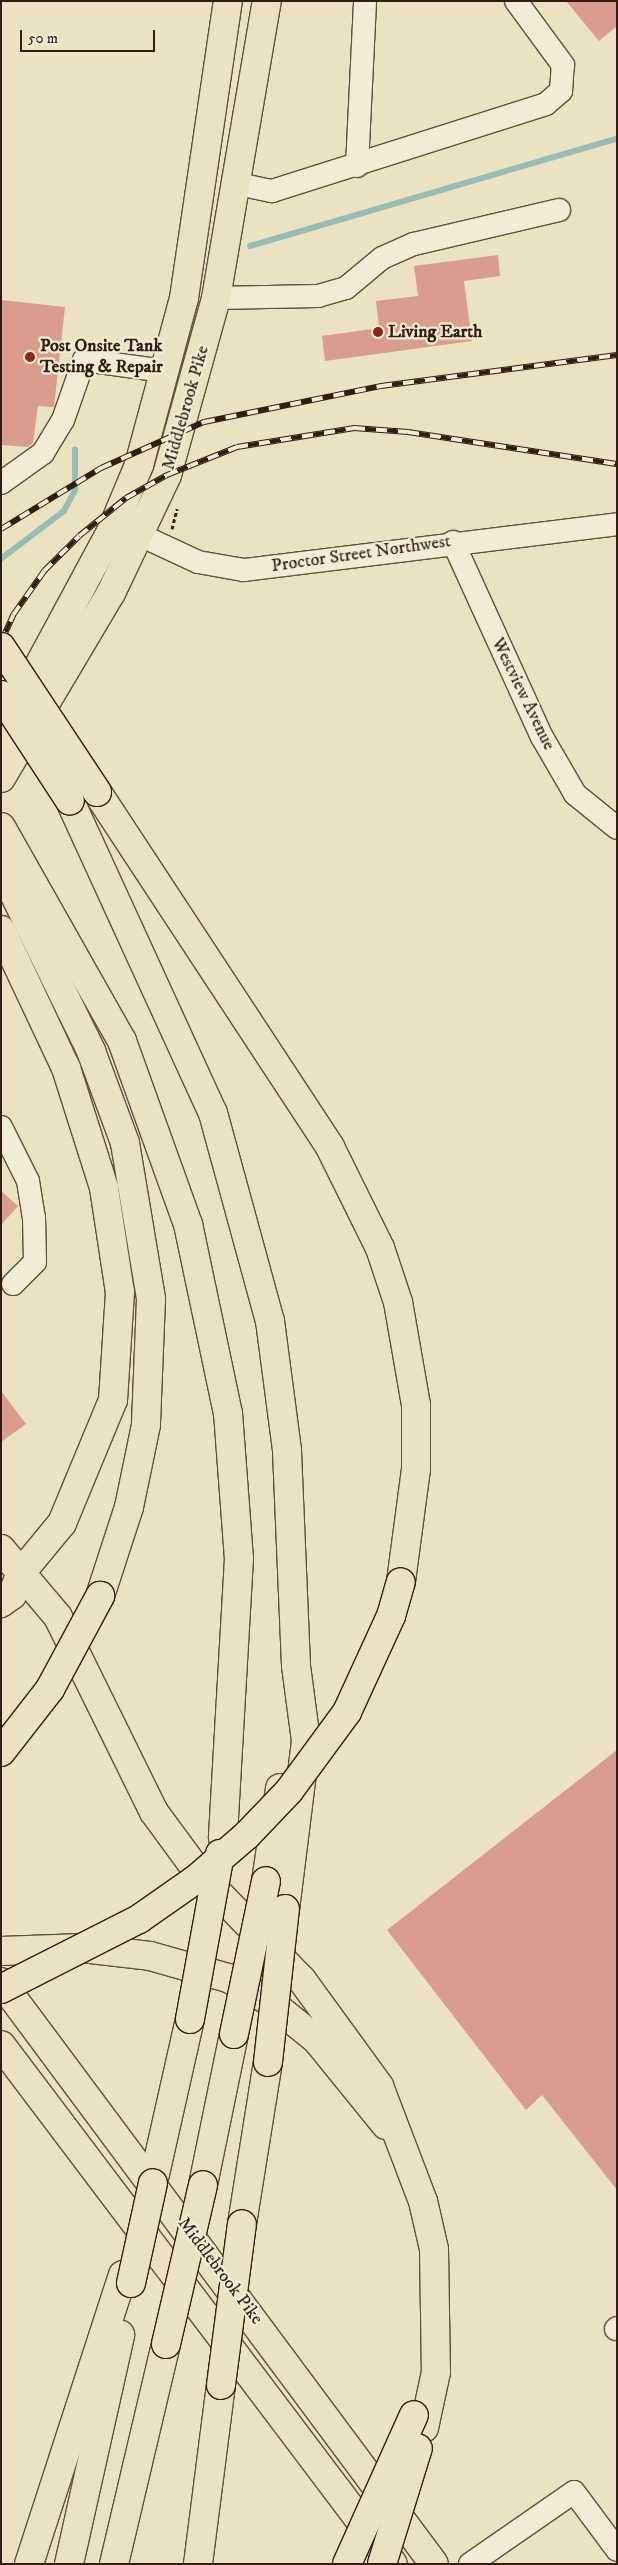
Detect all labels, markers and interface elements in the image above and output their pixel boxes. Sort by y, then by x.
scale bar [22,20,158,52]
text: 50 m [28,29,58,48]
place label: Living Earth [388,321,482,343]
marker: Living Earth [372,326,384,338]
place label: Post Onsite Tank Testing & Repair [40,336,163,378]
street label: Middlebrook Pike [158,343,214,473]
marker: Post Onsite Tank Testing & Repair [24,351,36,363]
street label: Proctor Street Northwest [270,531,452,577]
street label: Westview Avenue [487,634,559,754]
street label: Middlebrook Pike [173,2213,267,2329]

